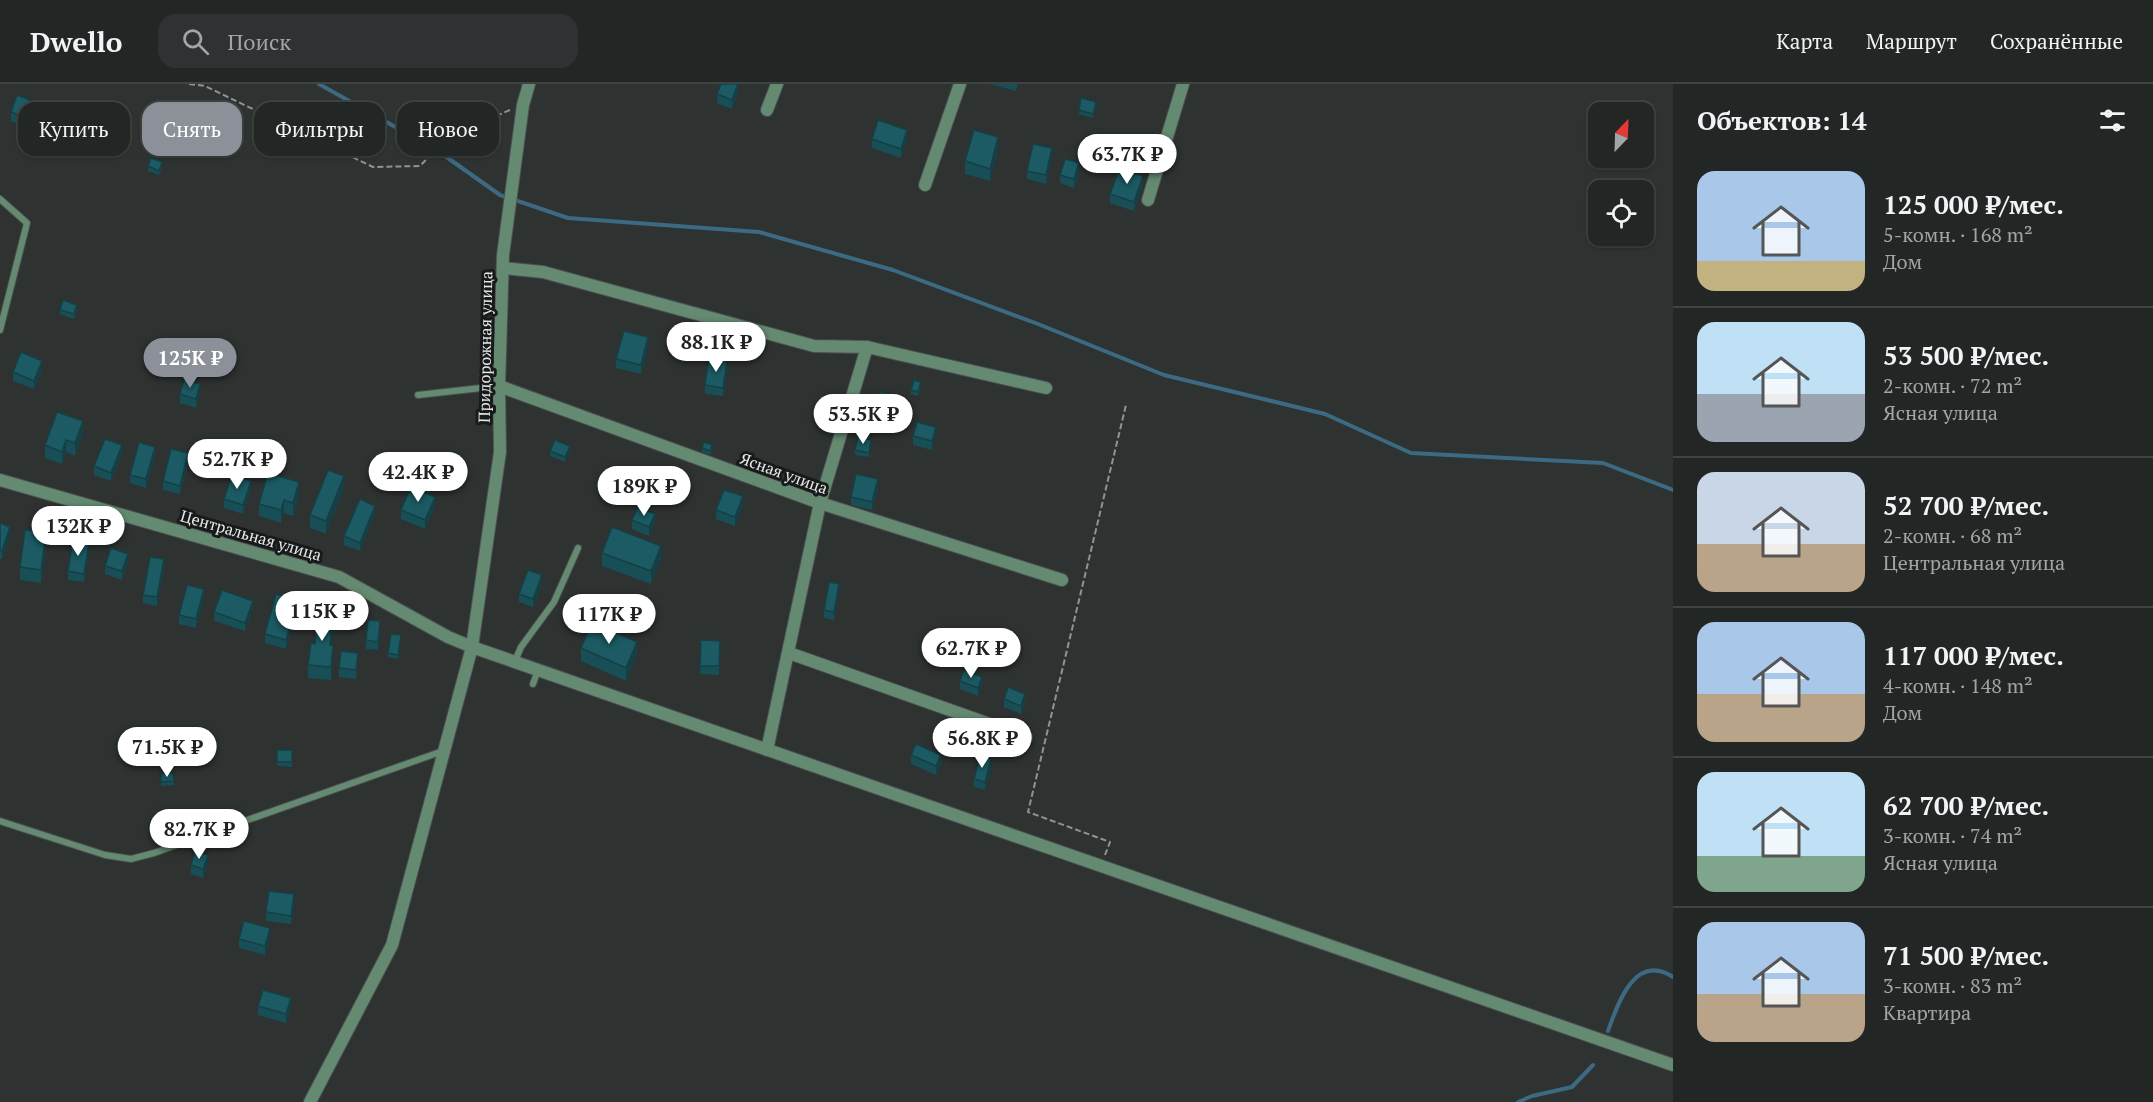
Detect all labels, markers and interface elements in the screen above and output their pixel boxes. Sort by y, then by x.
search box [158,14,578,68]
text: Dwello [30,23,122,60]
icon: search [179,25,212,58]
text: Поиск [227,27,291,56]
text: Карта [1776,27,1833,55]
text: Маршрут [1866,27,1957,55]
text: Сохранённые [1990,27,2123,55]
chip: Купить [18,102,130,156]
chip: Снять [142,102,242,156]
chip: Фильтры [254,102,385,156]
chip: Новое [397,102,499,156]
north arrow [1588,102,1654,168]
map controls [1588,102,1654,246]
text: Объектов: 14 [1697,103,1867,137]
icon: filters [2096,104,2129,137]
pin: 63.7K ₽ [1072,134,1182,185]
text: 63.7K ₽ [1092,140,1162,167]
button: locate [1588,180,1654,246]
text: 125 000 ₽/мес. [1883,187,2064,221]
icon: home [1745,195,1817,267]
text: 5-комн. · 168 m² [1883,221,2033,248]
text: Дом [1883,248,1922,275]
street label: Придорожная улица [473,271,497,423]
pin: 88.1K ₽ [661,322,771,373]
text: 88.1K ₽ [681,328,751,355]
pin: 125K ₽ [141,338,239,389]
text: 53 500 ₽/мес. [1883,338,2049,372]
text: 125K ₽ [158,344,222,371]
icon: home [1745,346,1817,418]
text: 2-комн. · 72 m² [1883,372,2022,399]
pin: 53.5K ₽ [808,394,918,445]
text: Ясная улица [1883,399,1998,426]
text: 53.5K ₽ [828,400,898,427]
pin: 52.7K ₽ [182,439,292,490]
text: 52.7K ₽ [202,445,272,472]
street label: Ясная улица [737,447,831,499]
pin: 42.4K ₽ [363,452,473,503]
text: 42.4K ₽ [383,458,453,485]
pin: 189K ₽ [595,466,693,517]
text: 189K ₽ [612,472,676,499]
text: 52 700 ₽/мес. [1883,488,2049,522]
icon: home [1745,496,1817,568]
street label: Центральная улица [178,504,324,566]
pin: 132K ₽ [29,506,127,557]
text: 132K ₽ [46,512,110,539]
text: 2-комн. · 68 m² [1883,522,2022,549]
text: Центральная улица [1883,549,2065,576]
pin: 115K ₽ [273,591,371,642]
pin: 117K ₽ [560,594,658,645]
text: 115K ₽ [290,597,354,624]
text: 117K ₽ [577,600,641,627]
pin: 62.7K ₽ [916,628,1026,679]
text: 62.7K ₽ [936,634,1006,661]
text: 117 000 ₽/мес. [1883,638,2064,672]
icon: home [1745,646,1817,718]
text: 4-комн. · 148 m² [1883,672,2033,699]
text: Дом [1883,699,1922,726]
pin: 56.8K ₽ [927,718,1037,769]
text: 56.8K ₽ [947,724,1017,751]
pin: 71.5K ₽ [112,727,222,778]
text: 71.5K ₽ [132,733,202,760]
text: 62 700 ₽/мес. [1883,788,2049,822]
icon: home [1745,796,1817,868]
pin: 82.7K ₽ [144,809,254,860]
text: 82.7K ₽ [164,815,234,842]
text: 3-комн. · 74 m² [1883,822,2022,849]
text: Ясная улица [1883,849,1998,876]
text: 71 500 ₽/мес. [1883,938,2049,972]
icon: home [1745,946,1817,1018]
text: 3-комн. · 83 m² [1883,972,2022,999]
text: Квартира [1883,999,1971,1026]

